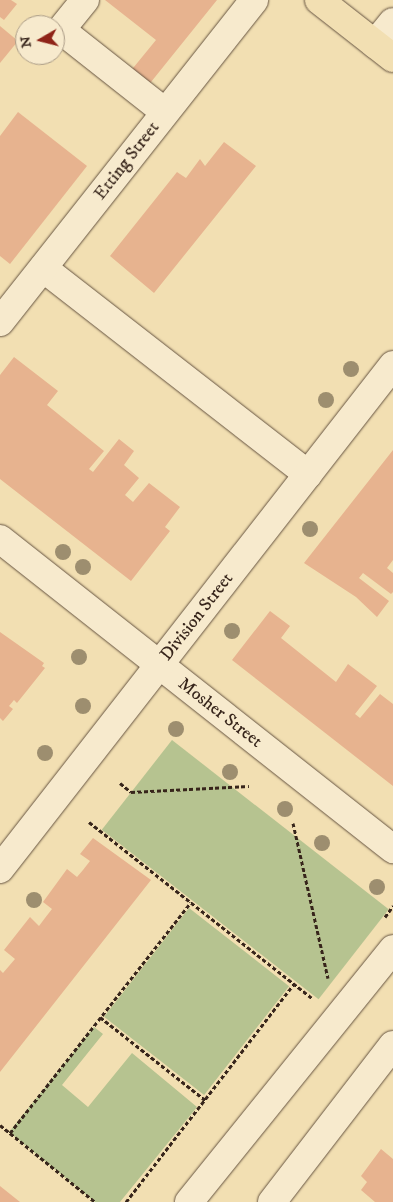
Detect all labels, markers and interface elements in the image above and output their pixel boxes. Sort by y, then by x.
north arrow [15,15,65,65]
text: N [16,35,36,49]
street label: Etting Street [90,118,164,204]
street label: Division Street [156,569,238,665]
street label: Mosher Street [174,673,266,753]

